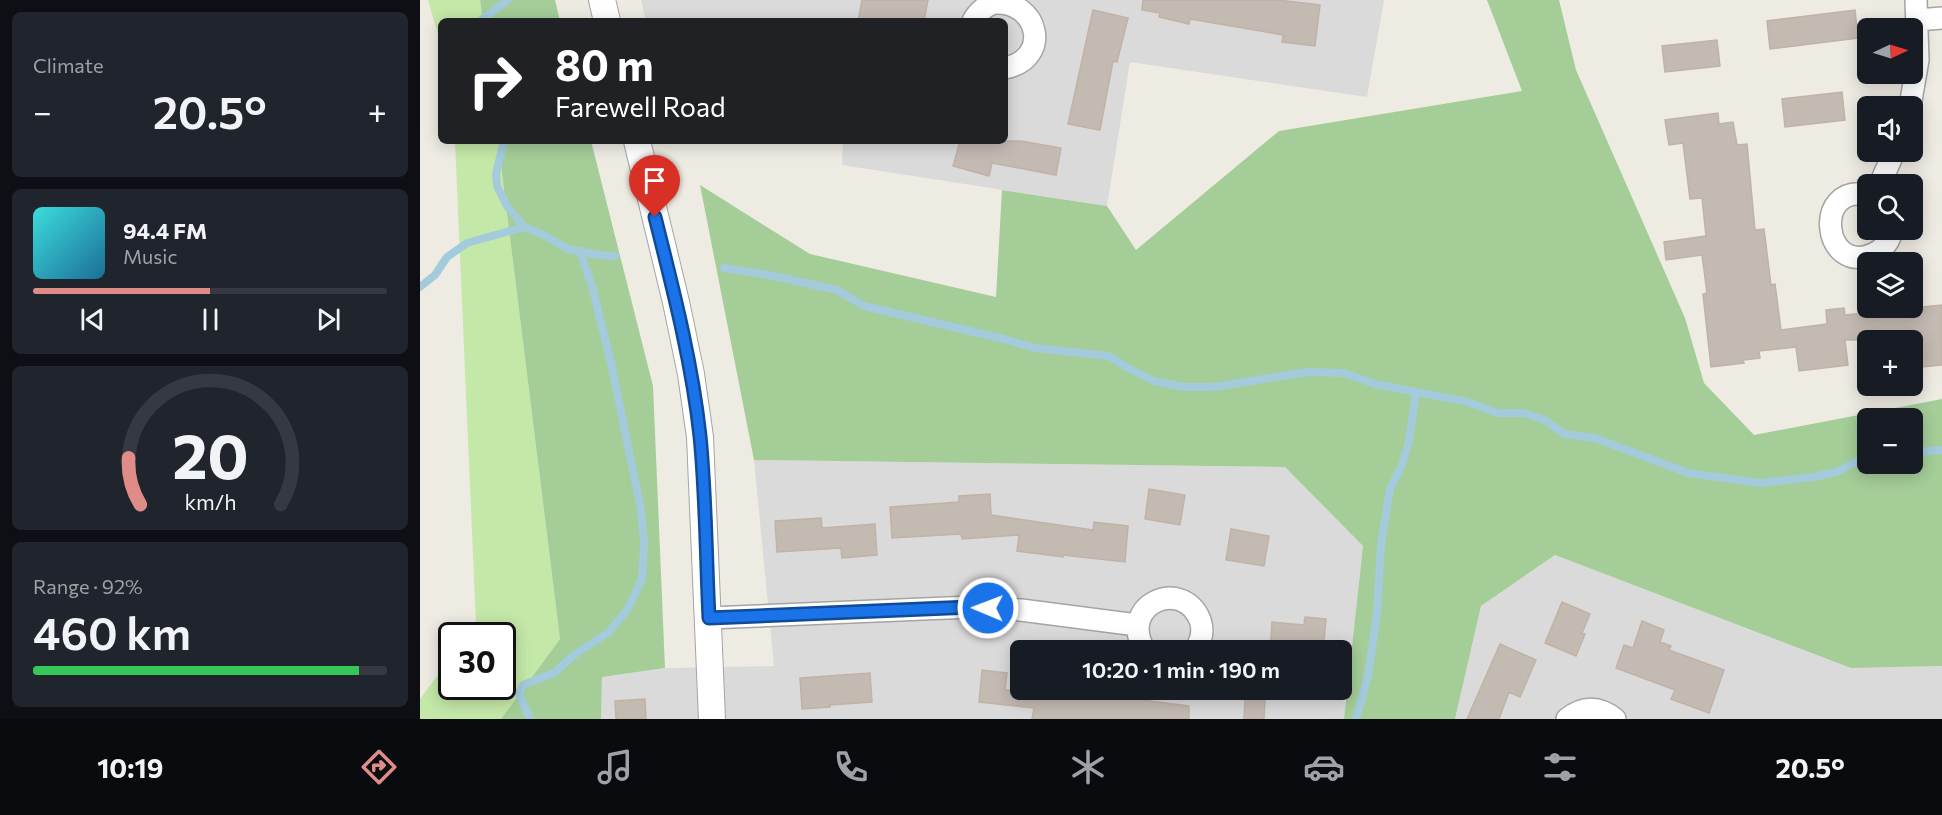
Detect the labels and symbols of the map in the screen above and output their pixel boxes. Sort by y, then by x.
north arrow [1857,18,1923,84]
pin [629,155,680,217]
position arrow [956,576,1020,640]
speed limit sign: 30 [438,622,516,700]

